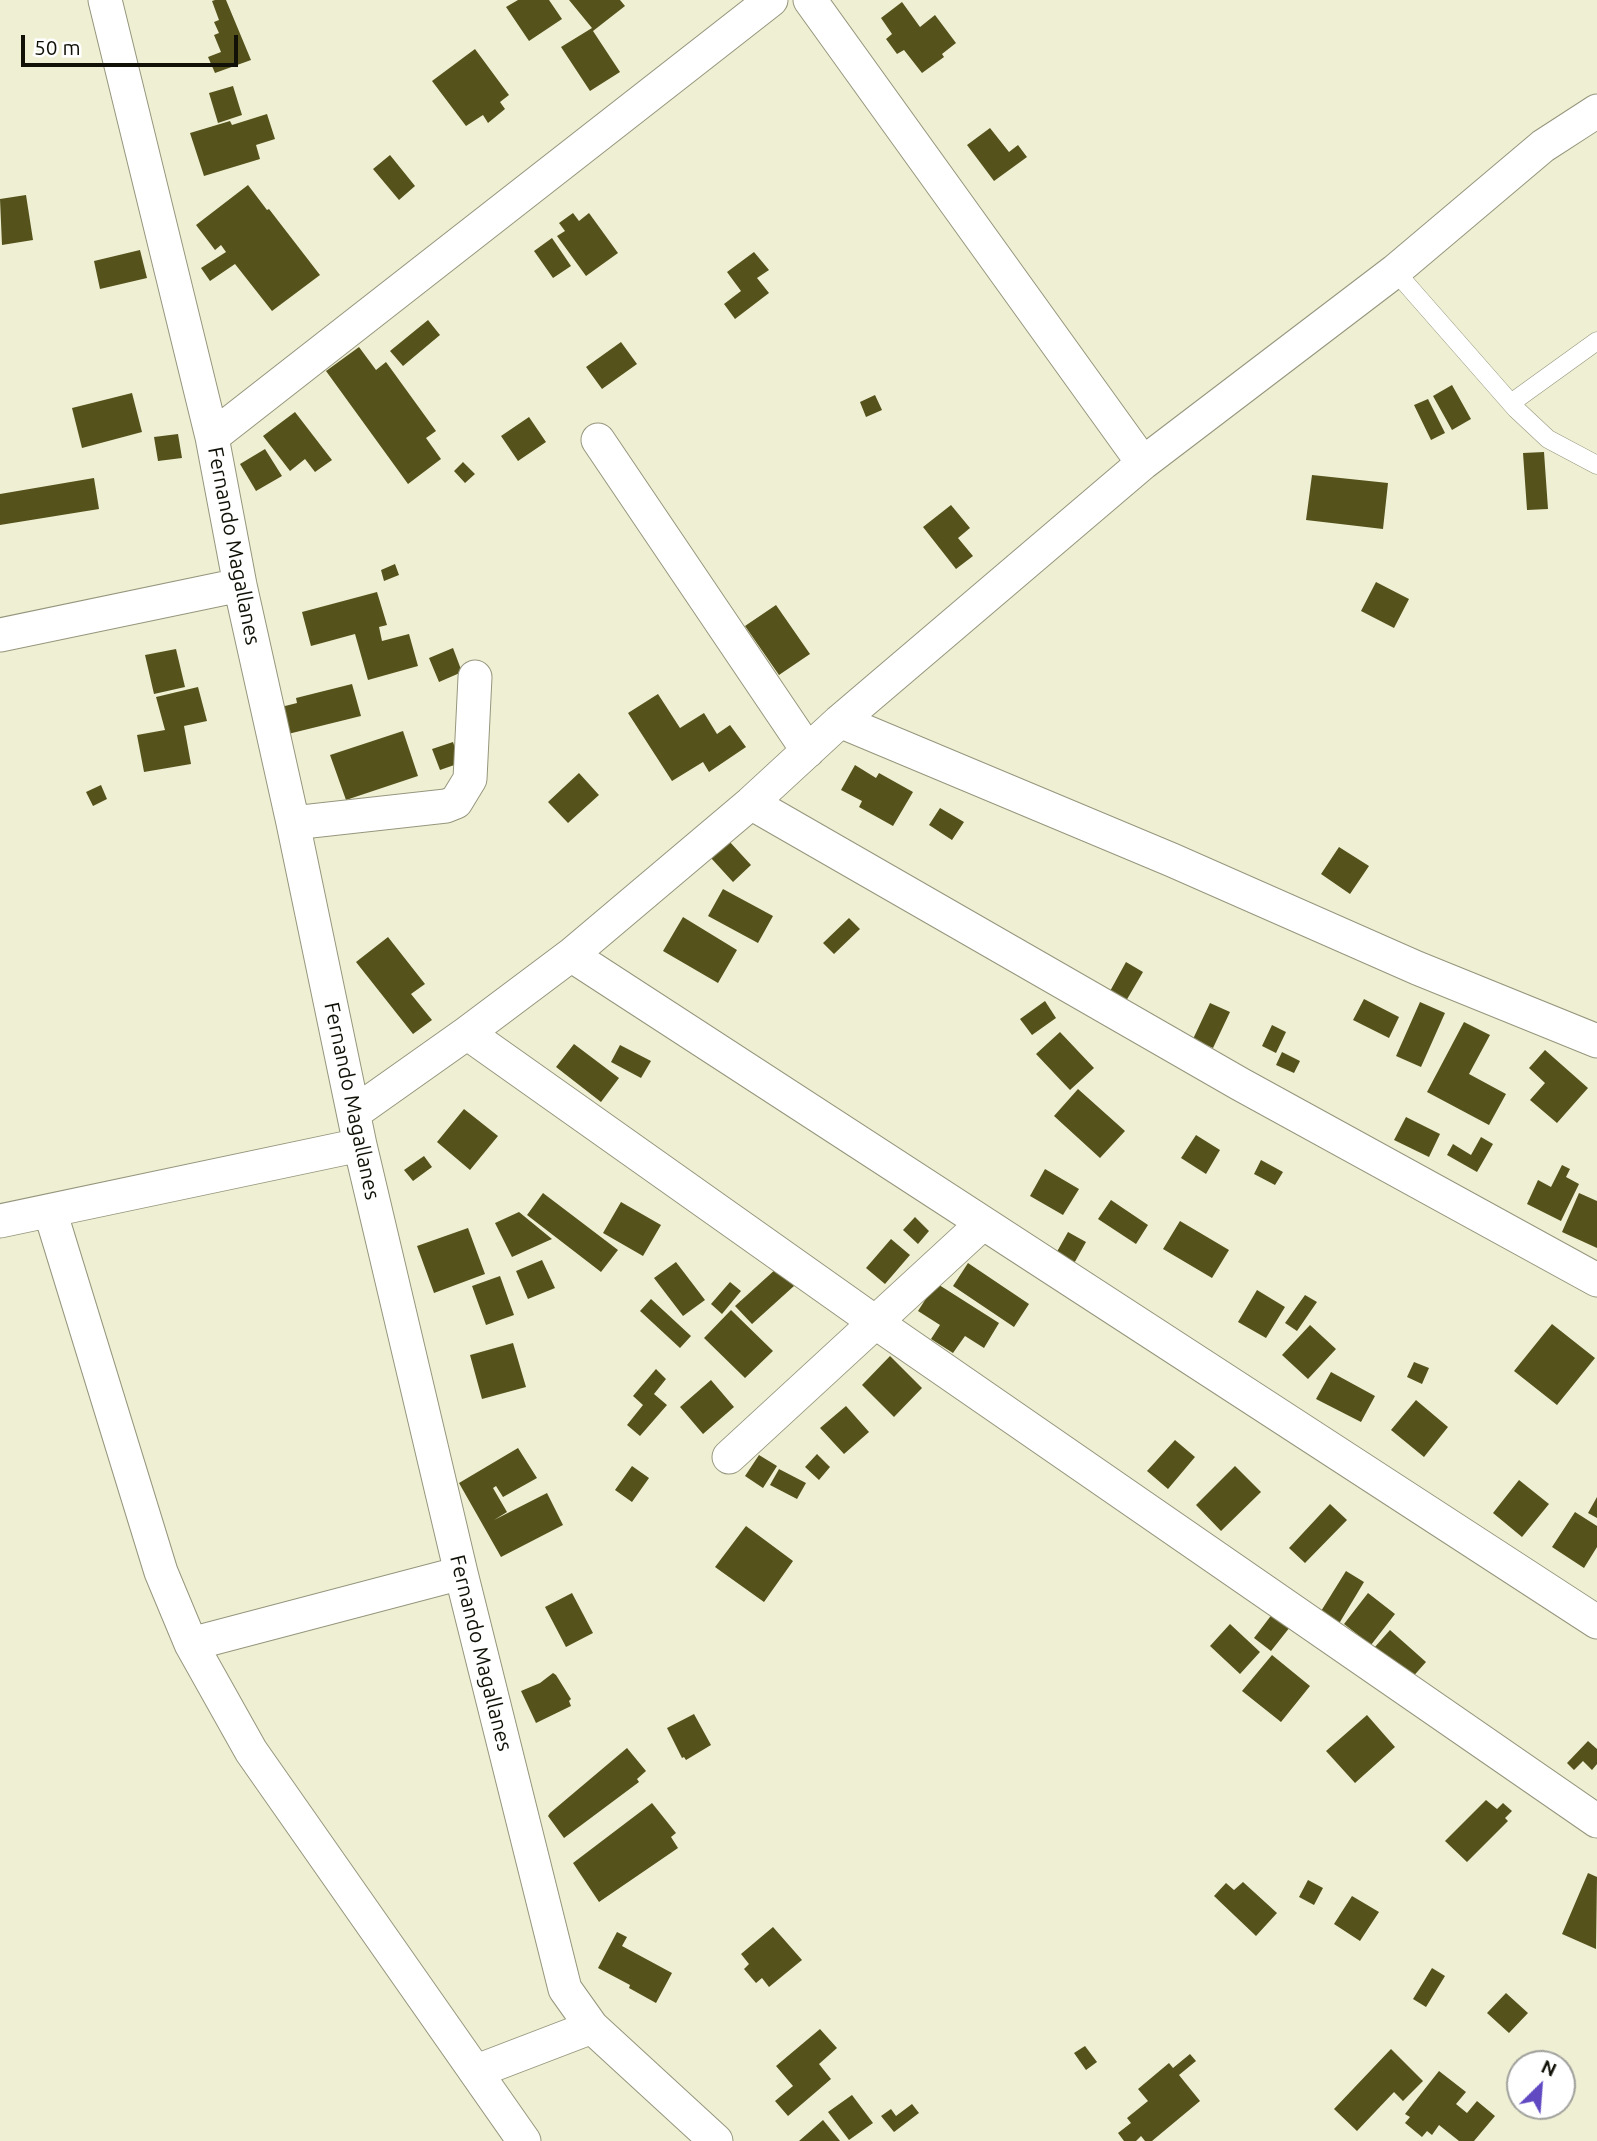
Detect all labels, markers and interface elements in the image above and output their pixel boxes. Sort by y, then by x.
scale bar [24,21,242,65]
text: 50 m [34,35,81,59]
street label: Fernando Magallanes [202,445,266,647]
street label: Fernando Magallanes [319,1000,385,1202]
street label: Fernando Magallanes [444,1552,518,1754]
north arrow [1506,2050,1576,2120]
text: N [1538,2055,1560,2081]

